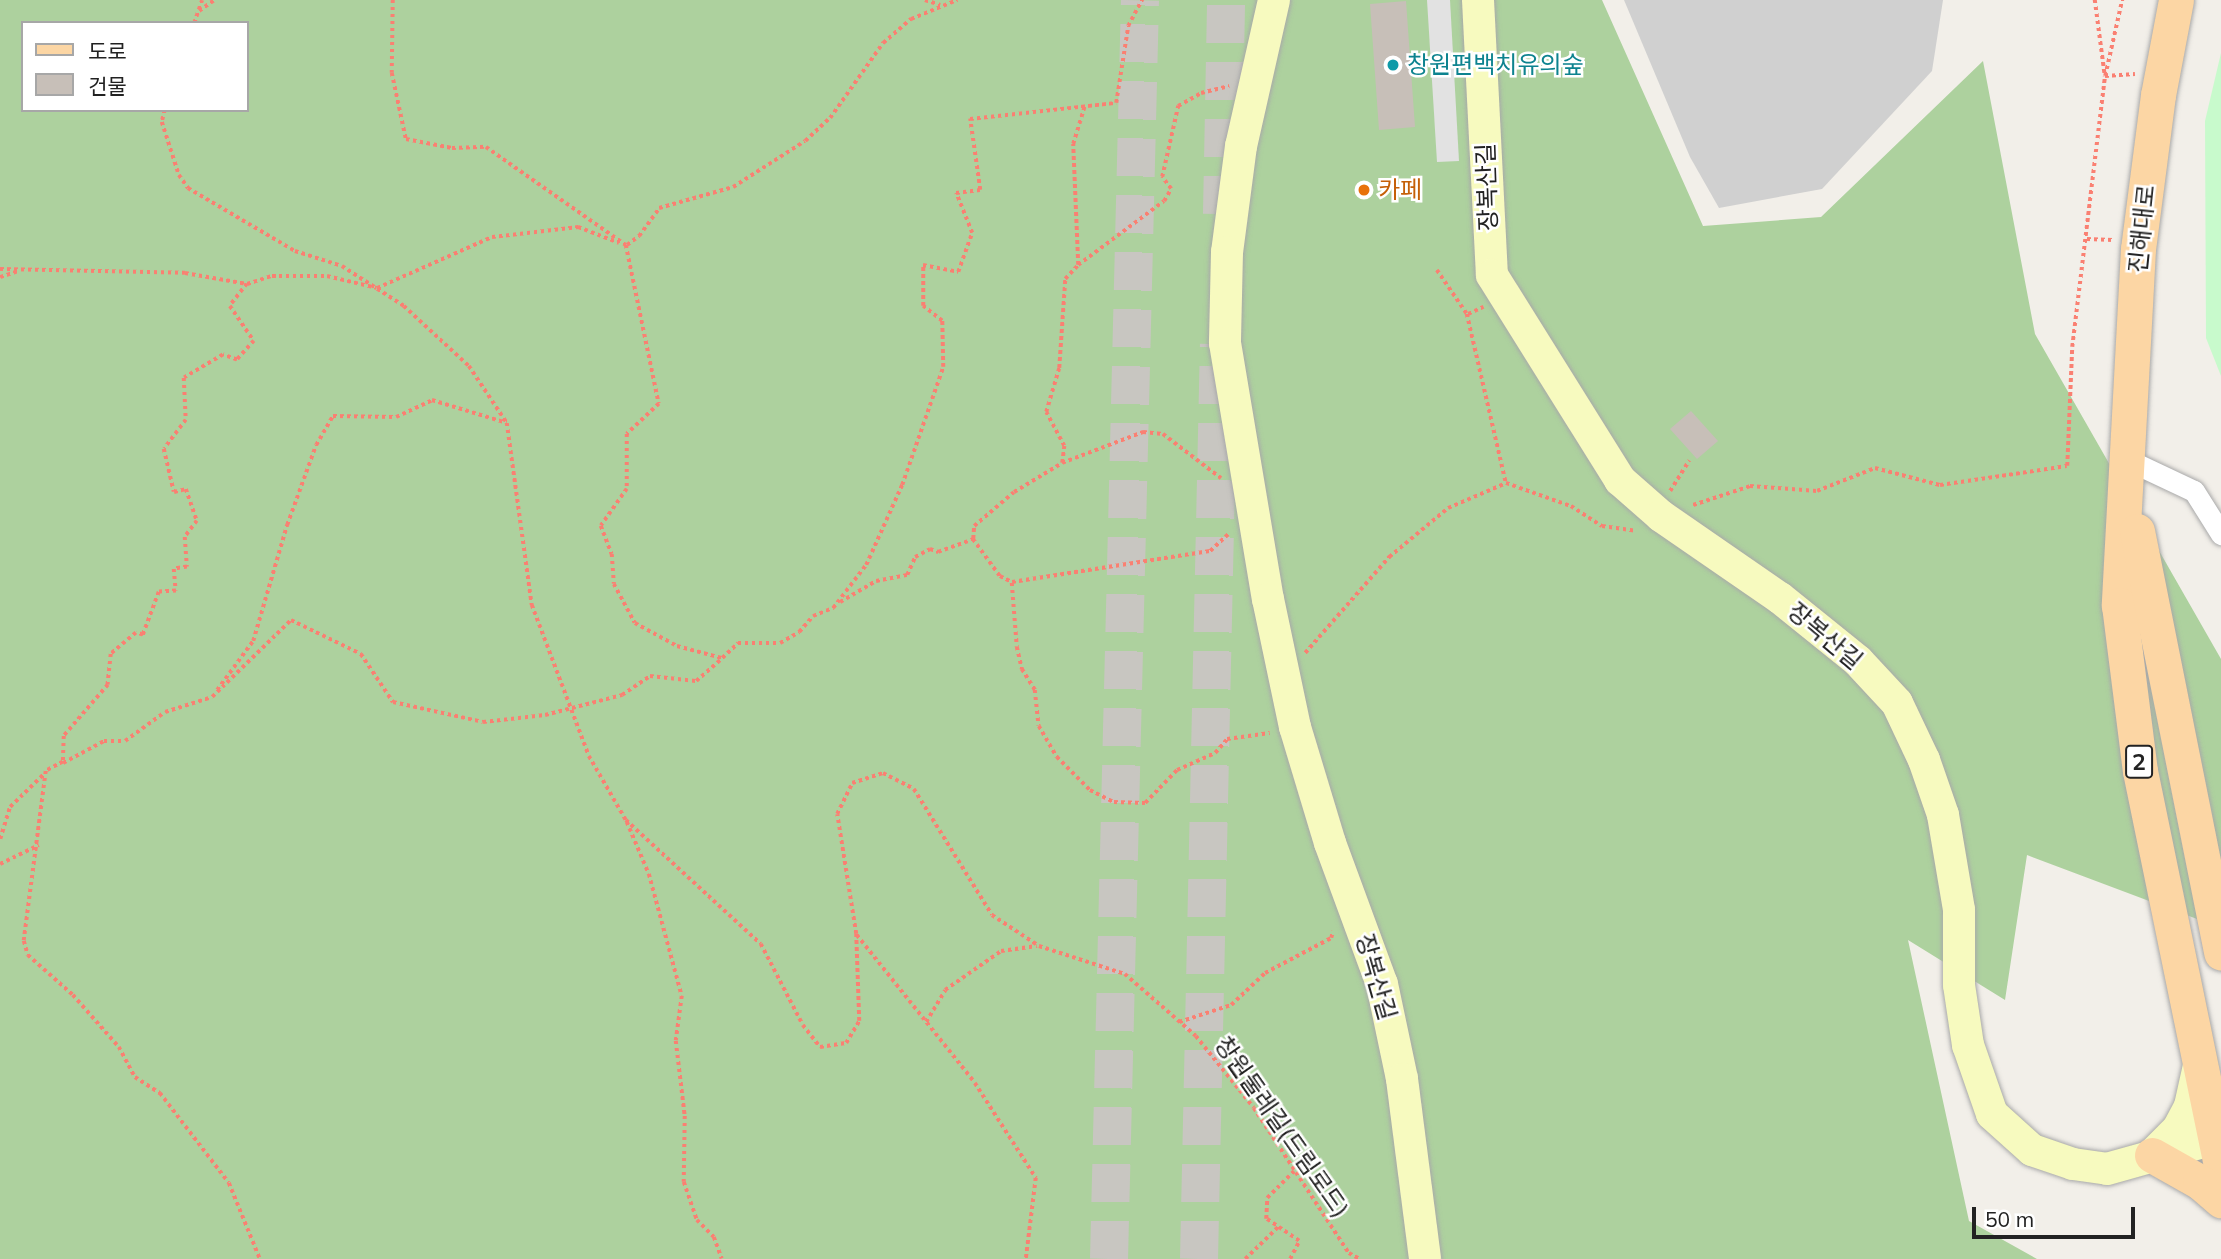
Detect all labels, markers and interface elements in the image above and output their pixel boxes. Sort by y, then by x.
legend [21,21,248,112]
text: 도로 [88,38,127,64]
place label: 창원편백치유의숲 [1407,51,1584,79]
marker: 창원편백치유의숲 [1385,57,1401,73]
text: 건물 [88,73,127,99]
street label: 장복산길 [1471,142,1503,232]
place label: 카페 [1378,176,1422,204]
marker: 카페 [1356,182,1372,198]
street label: 진해대로 [2123,184,2161,274]
street label: 장복산길 [1782,597,1868,675]
road number: 2 [2125,742,2153,782]
street label: 장복산길 [1350,931,1402,1023]
street label: 창원둘레길(드림로드) [1209,1031,1355,1223]
scale bar [1976,1192,2139,1236]
text: 50 m [1985,1206,2034,1232]

